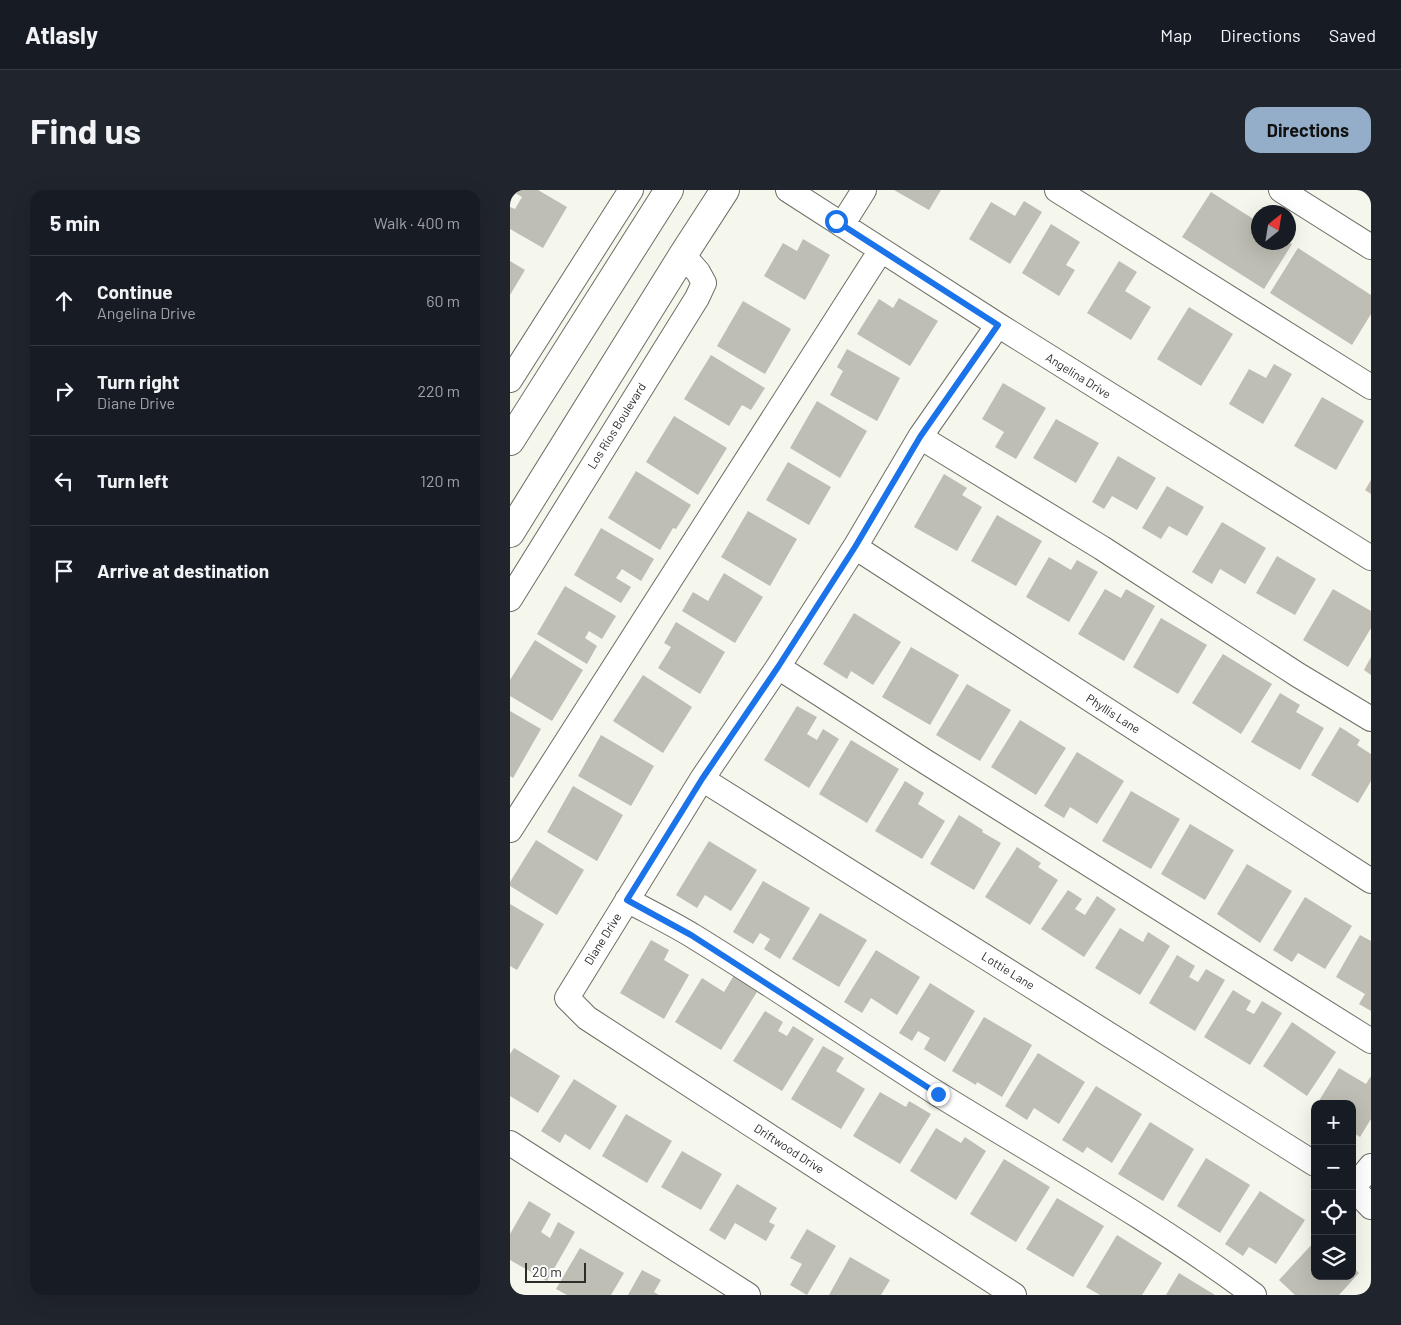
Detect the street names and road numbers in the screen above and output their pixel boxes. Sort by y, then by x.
street label: Angelina Drive [1043,350,1114,401]
street label: Los Rios Boulevard [584,380,648,471]
street label: Phyllis Lane [1084,691,1143,736]
street label: Diane Drive [581,910,624,967]
street label: Lottie Lane [980,948,1038,992]
street label: Driftwood Drive [752,1120,827,1176]

